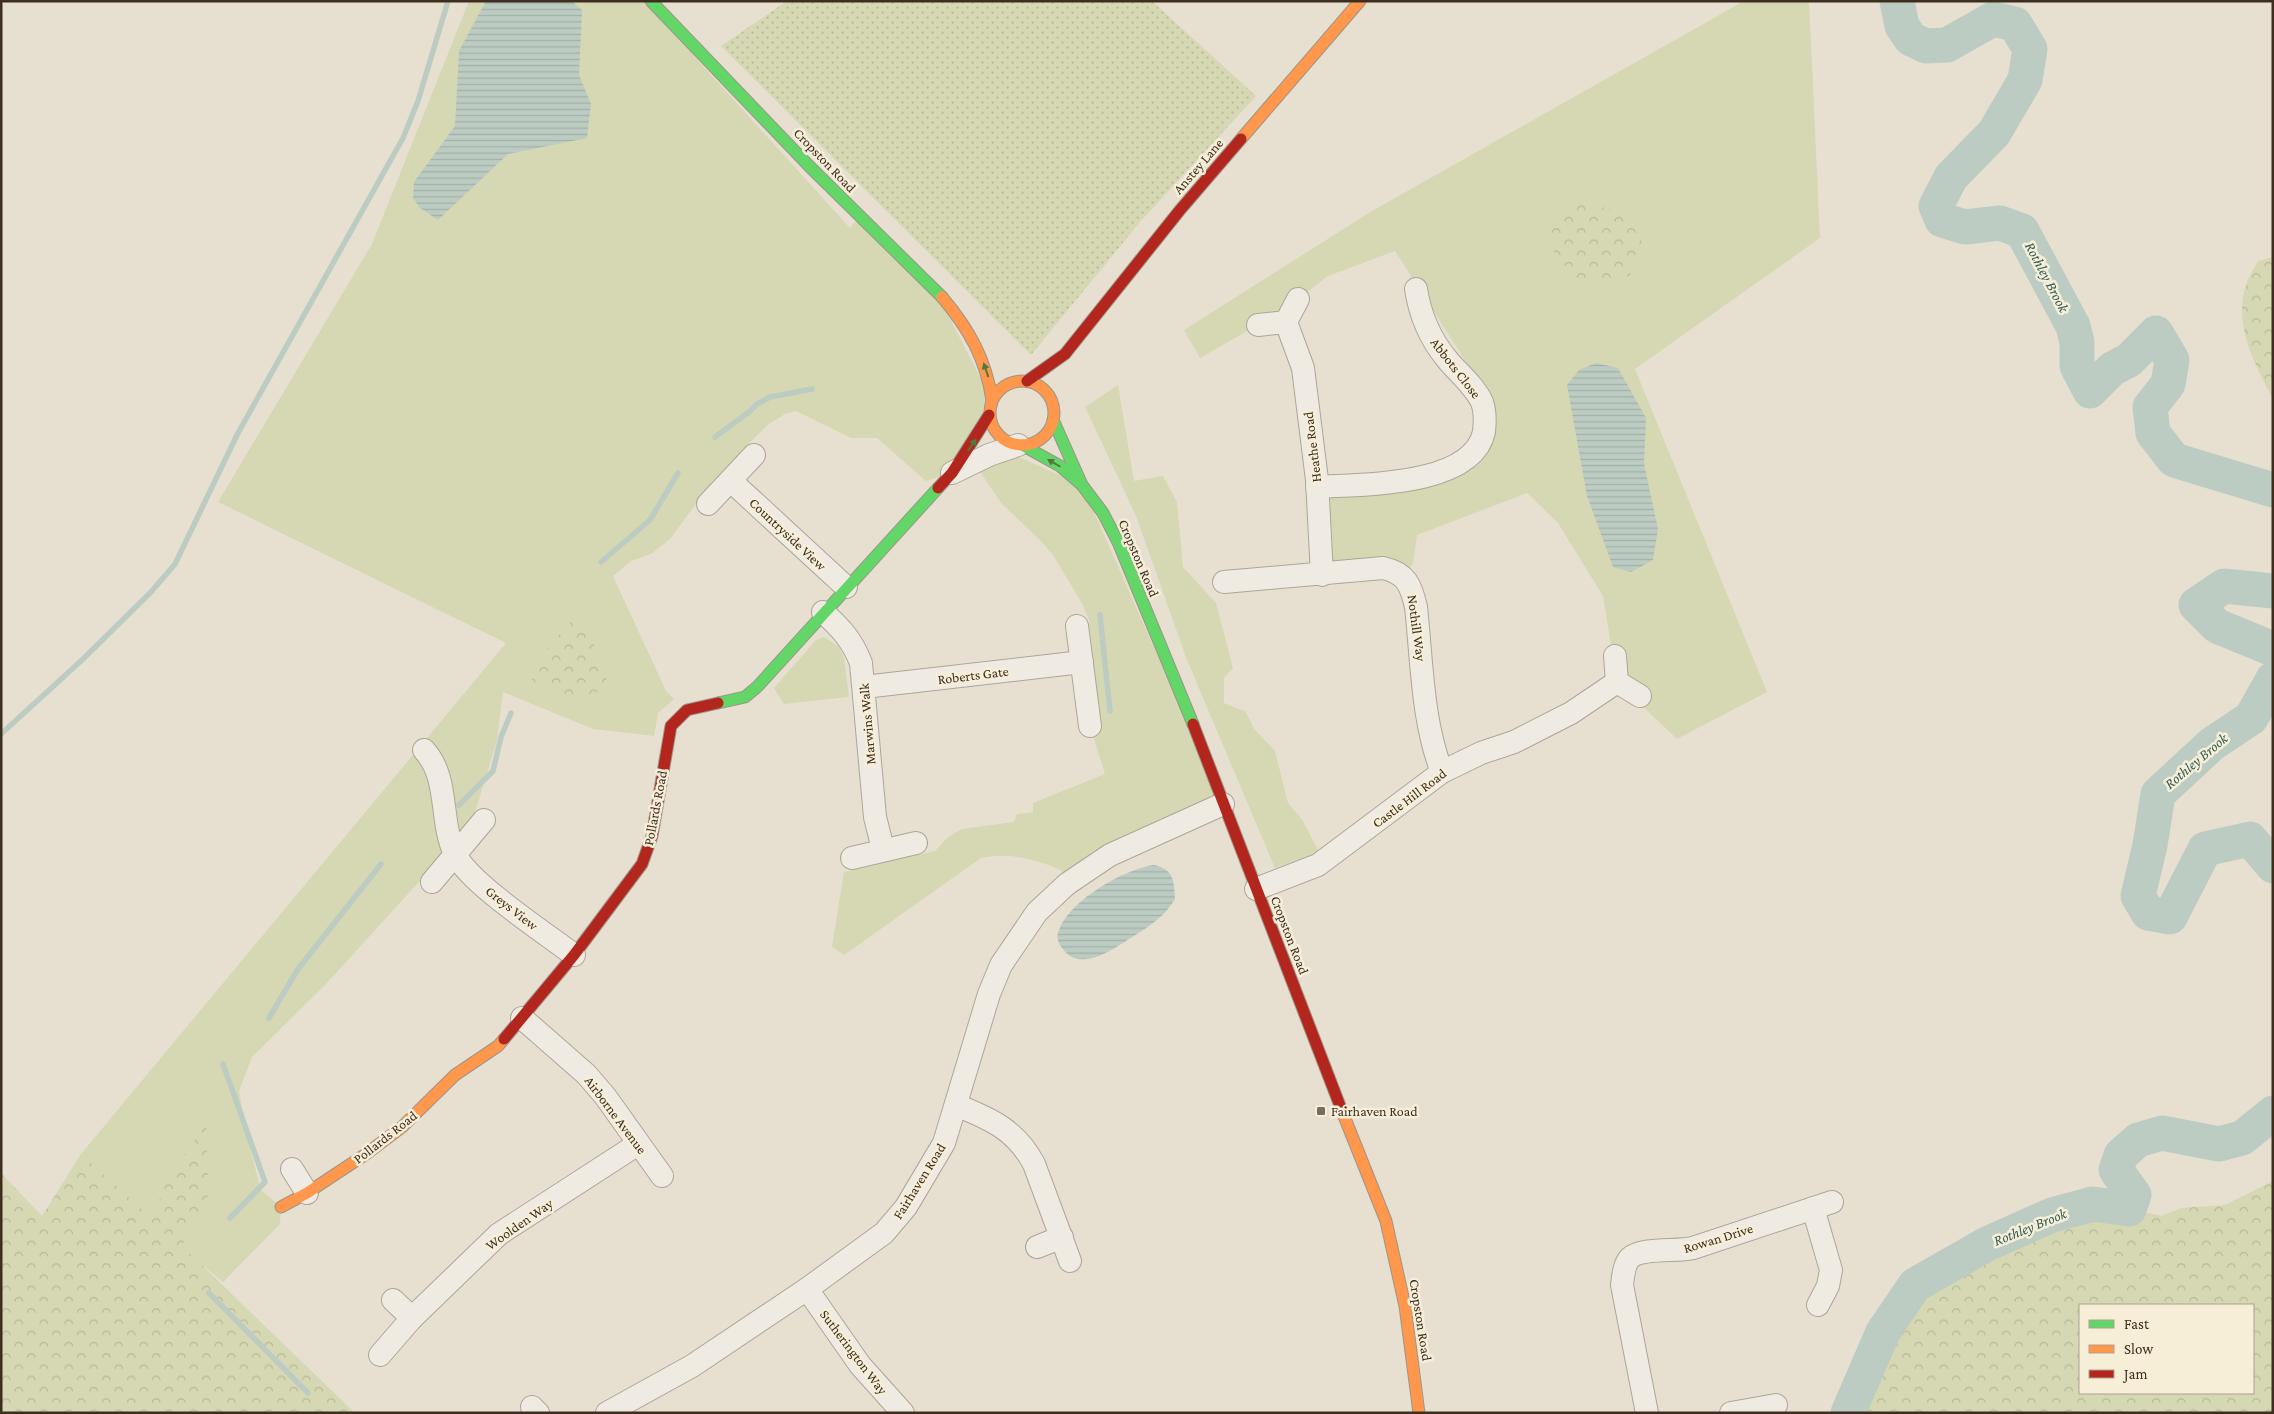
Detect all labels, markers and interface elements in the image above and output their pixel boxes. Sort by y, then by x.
street label: Cropston Road [791,125,860,196]
street label: Anstey Lane [1170,135,1226,197]
water label: Rothley Brook [2021,239,2073,317]
street label: Abbots Close [1427,335,1485,401]
one-way arrow [981,362,989,377]
street label: Heathe Road [1300,410,1324,483]
one-way arrow [967,438,977,451]
one-way arrow [1047,458,1060,467]
street label: Countryside View [746,494,830,574]
street label: Cropston Road [1115,517,1163,600]
street label: Nothill Way [1404,594,1430,663]
street label: Roberts Gate [937,663,1009,687]
street label: Marwins Walk [855,682,879,765]
water label: Rothley Brook [2161,729,2232,793]
street label: Castle Hill Road [1369,765,1450,831]
street label: Pollards Road [640,769,670,847]
street label: Greys View [483,883,542,934]
street label: Cropston Road [1268,894,1313,977]
street label: Airborne Avenue [582,1073,650,1157]
place label: Fairhaven Road [1331,1103,1418,1119]
marker: Fairhaven Road [1315,1105,1327,1117]
street label: Pollards Road [350,1107,420,1167]
street label: Fairhaven Road [889,1140,949,1222]
street label: Woolden Way [482,1195,556,1253]
water label: Rothley Brook [1991,1205,2070,1250]
street label: Rowan Drive [1681,1220,1755,1256]
street label: Cropston Road [1407,1278,1435,1363]
legend [2079,1304,2254,1394]
street label: Sutherington Way [817,1306,891,1398]
text: Fast [2124,1316,2150,1332]
text: Slow [2124,1341,2154,1357]
text: Jam [2122,1366,2147,1383]

